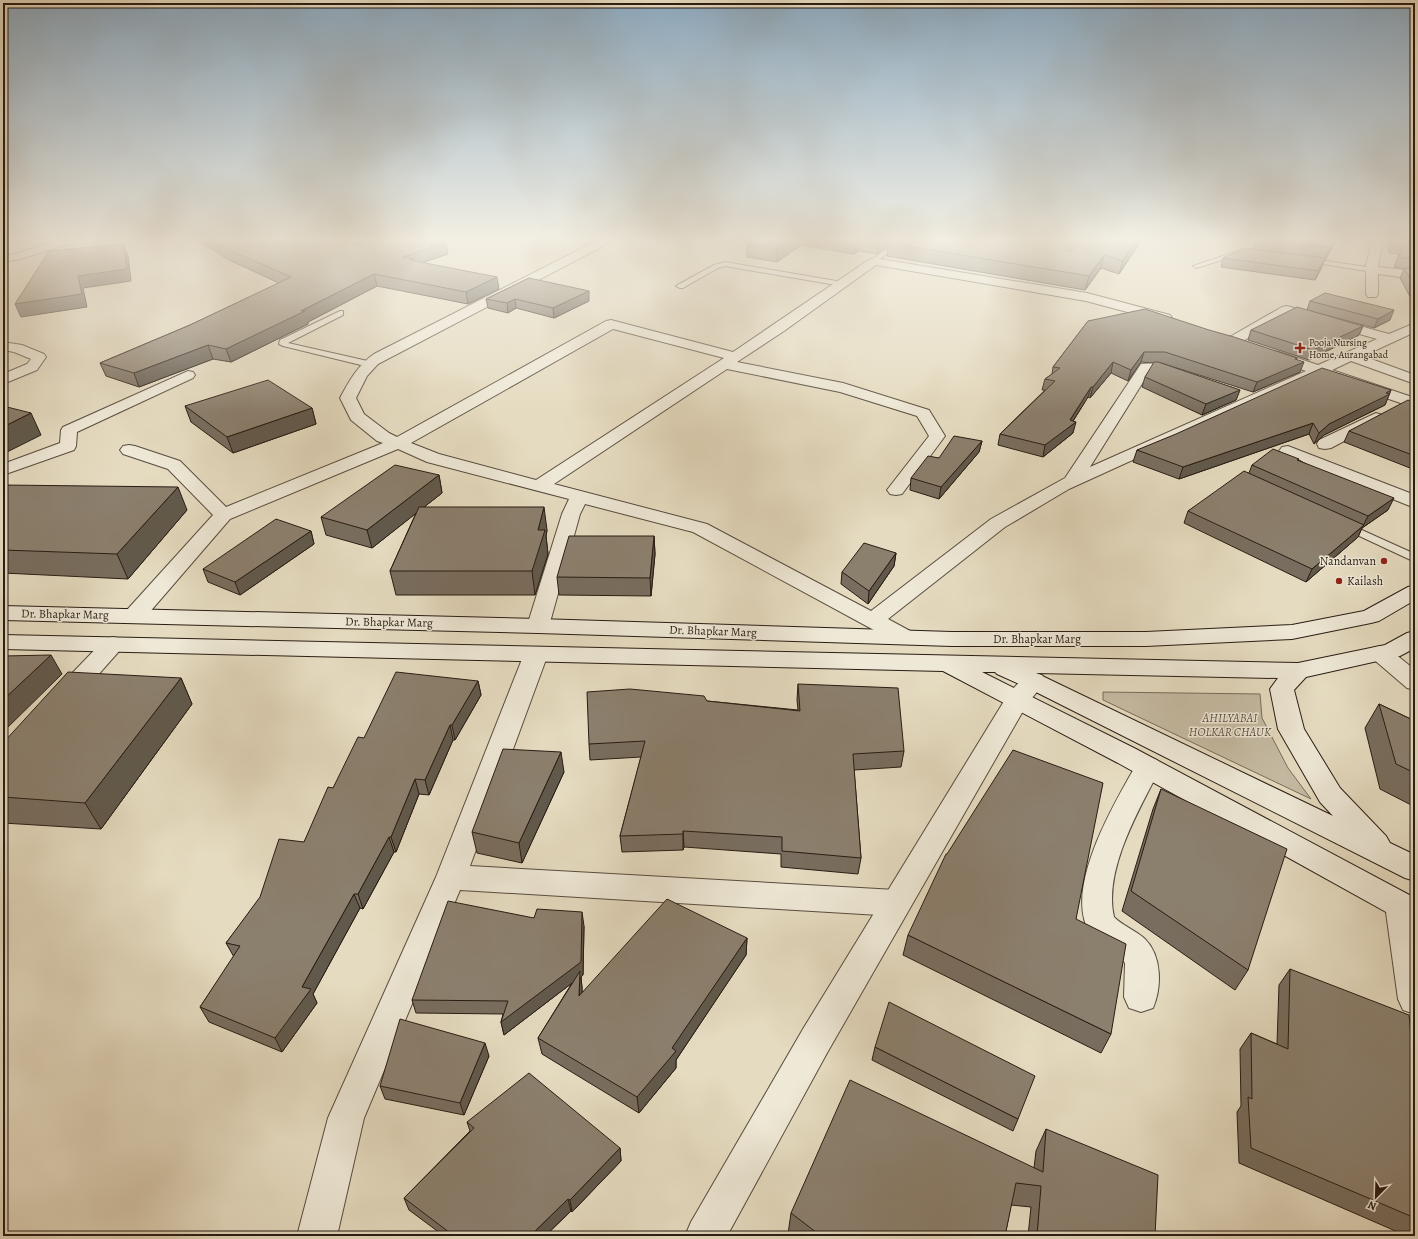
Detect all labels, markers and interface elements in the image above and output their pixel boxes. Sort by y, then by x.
place label: Pooja Nursing Home, Aurangabad [1309,336,1389,361]
marker: Pooja Nursing Home, Aurangabad [1294,342,1306,354]
place label: Nandanvan [1320,553,1376,569]
marker: Nandanvan [1379,556,1389,566]
place label: Kailash [1347,573,1384,589]
marker: Kailash [1334,576,1344,586]
street label: Dr. Bhapkar Marg [21,605,109,623]
street label: Dr. Bhapkar Marg [345,613,433,631]
street label: Dr. Bhapkar Marg [669,621,757,641]
street label: Dr. Bhapkar Marg [993,631,1081,647]
park label: AHILYABAI HOLKAR CHAUK [1189,710,1272,740]
north arrow [1356,1177,1396,1217]
text: N [1366,1197,1379,1214]

